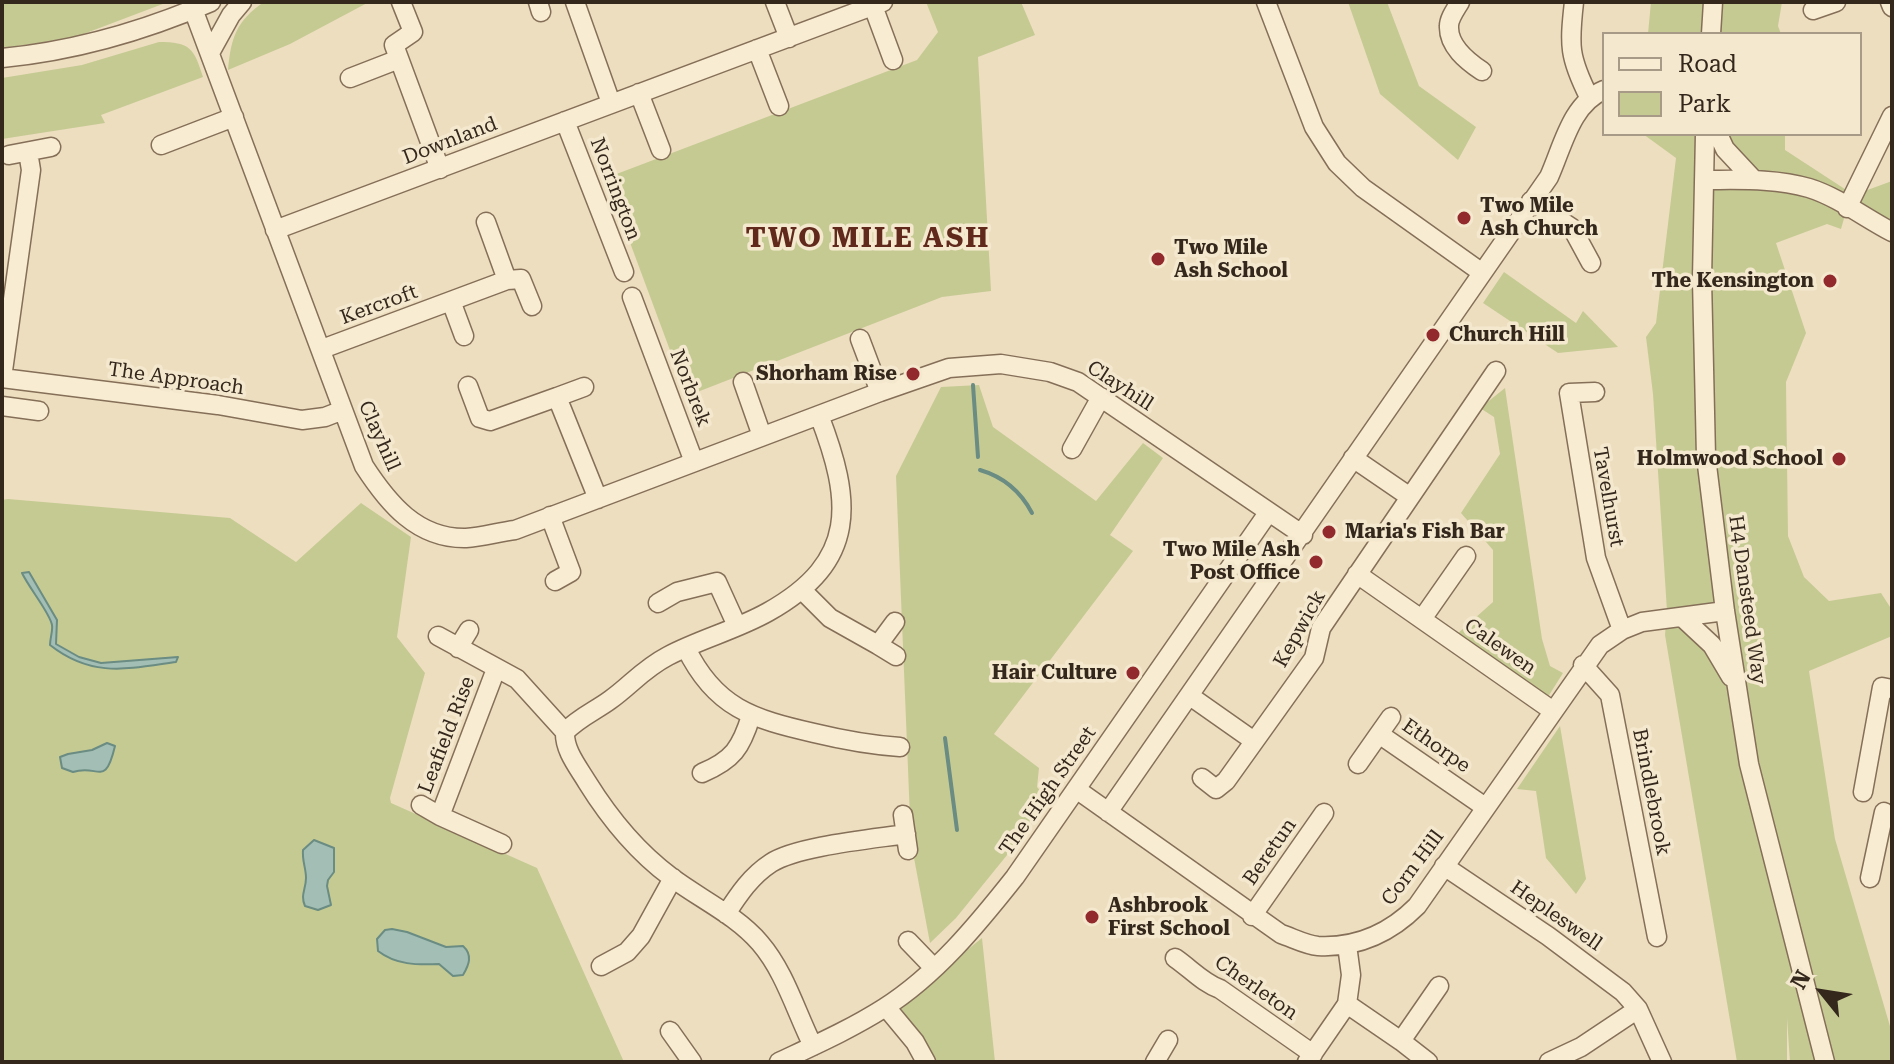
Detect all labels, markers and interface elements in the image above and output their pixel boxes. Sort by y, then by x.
legend [1602,32,1862,136]
text: Road [1678,50,1737,78]
text: Park [1678,90,1731,118]
street label: Downland [399,112,501,170]
street label: Norrington [584,134,646,244]
place label: Two Mile Ash Church [1480,194,1598,241]
marker: Two Mile Ash Church [1455,209,1473,227]
district label: TWO MILE ASH [746,222,990,256]
place label: Two Mile Ash School [1174,236,1288,283]
marker: Two Mile Ash School [1149,250,1167,268]
place label: The Kensington [1652,269,1814,293]
marker: The Kensington [1821,272,1839,290]
street label: Kercroft [337,280,421,330]
place label: Church Hill [1449,323,1565,347]
marker: Church Hill [1424,326,1442,344]
street label: Norbrek [664,346,716,430]
street label: Clayhill [1082,356,1158,416]
street label: The Approach [106,358,246,400]
place label: Shorham Rise [756,362,897,386]
marker: Shorham Rise [904,365,922,383]
street label: Clayhill [353,397,405,475]
street label: Tavelhurst [1587,445,1629,549]
place label: Holmwood School [1637,447,1823,471]
marker: Holmwood School [1830,450,1848,468]
street label: H4 Dansteed Way [1723,514,1771,686]
place label: Maria's Fish Bar [1345,520,1505,544]
marker: Maria's Fish Bar [1320,523,1338,541]
place label: Two Mile Ash Post Office [1163,538,1300,585]
marker: Two Mile Ash Post Office [1307,553,1325,571]
street label: Kepwick [1269,586,1331,672]
street label: Calewen [1459,614,1541,680]
place label: Hair Culture [992,661,1117,685]
marker: Hair Culture [1124,664,1142,682]
street label: Leafield Rise [414,673,480,797]
street label: Ethorpe [1397,714,1475,778]
street label: The High Street [995,722,1101,860]
street label: Brindlebrook [1627,726,1675,858]
street label: Beretun [1238,814,1302,890]
street label: Corn Hill [1377,826,1449,910]
street label: Hepleswell [1506,876,1606,956]
place label: Ashbrook First School [1108,894,1230,941]
marker: Ashbrook First School [1083,908,1101,926]
street label: Cherleton [1210,951,1302,1025]
north arrow [1782,952,1862,1032]
text: N [1786,966,1816,993]

